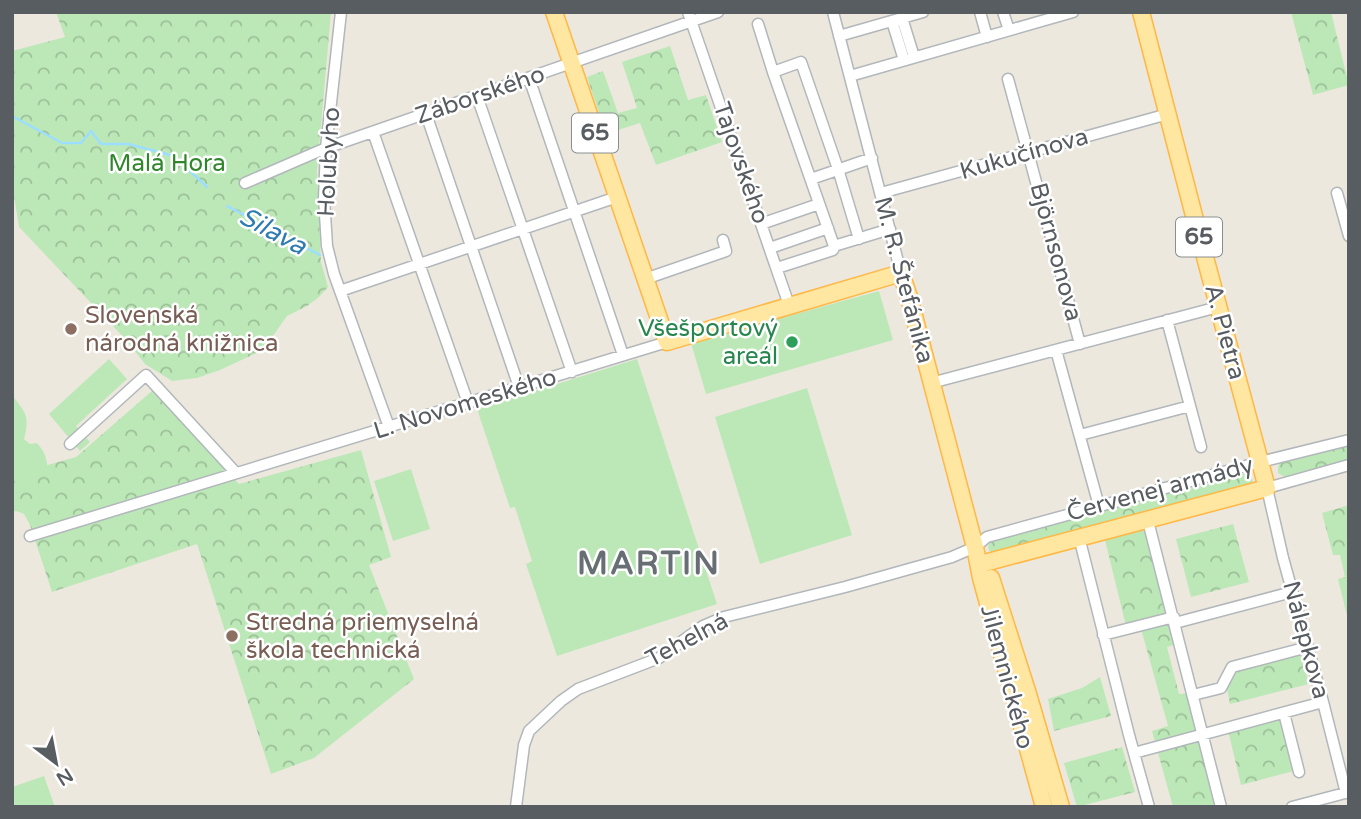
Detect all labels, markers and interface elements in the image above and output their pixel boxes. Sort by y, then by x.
street label: Záborského [412,59,548,131]
street label: Tajovského [707,98,775,228]
street label: Holubyho [312,106,346,218]
road number: 65 [572,114,618,152]
street label: Kukučínova [956,122,1092,186]
park label: Malá Hora [108,149,226,178]
street label: Björnsonova [1024,180,1088,324]
street label: M. R. Štefánika [868,194,940,366]
water label: Silava [234,201,313,262]
road number: 65 [1176,218,1222,256]
street label: A. Pietra [1198,281,1252,383]
place label: Slovenská národná knižnica [85,301,279,358]
place label: Všešportový areál [638,314,778,371]
marker: Slovenská národná knižnica [63,321,79,337]
marker: Všešportový areál [784,334,800,350]
street label: L. Novomeského [370,362,560,446]
street label: Červenej armády [1064,450,1257,528]
district label: MARTIN [577,545,721,583]
street label: Nálepkova [1276,578,1336,702]
street label: Jilemnického [974,602,1040,752]
street label: Tehelná [641,606,733,674]
place label: Stredná priemyselná škola technická [246,608,479,665]
marker: Stredná priemyselná škola technická [224,628,240,644]
north arrow [21,728,91,798]
text: N [52,763,77,790]

